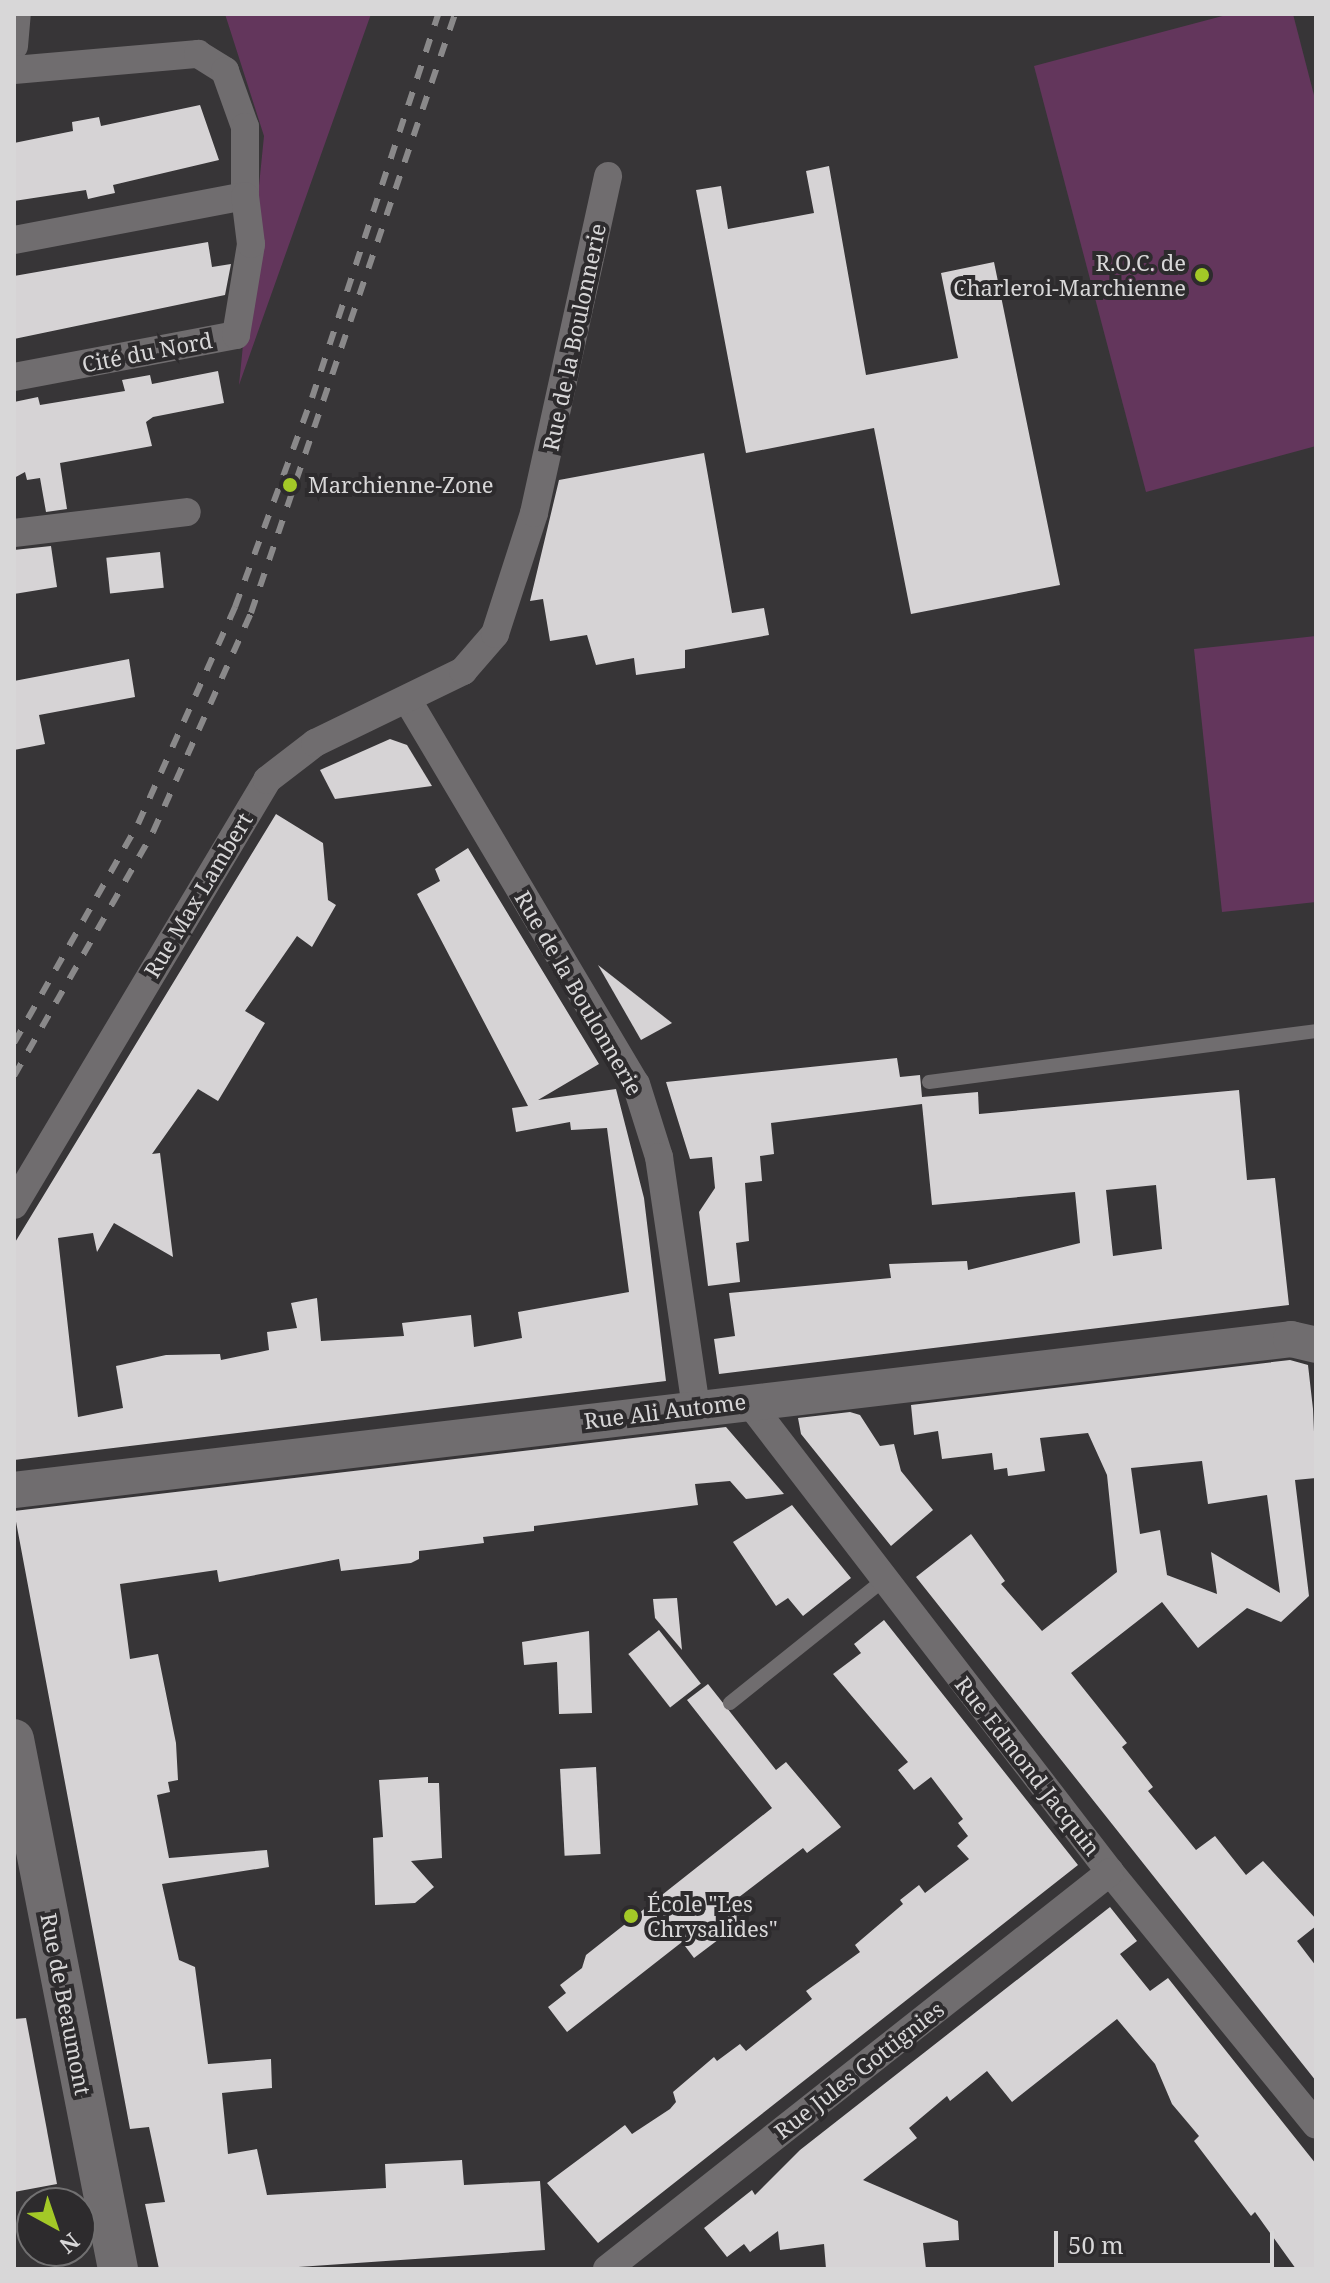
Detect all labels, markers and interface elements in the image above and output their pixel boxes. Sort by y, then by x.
street label: Rue de la Boulonnerie [537,221,611,453]
place label: R.O.C. de Charleroi-Marchienne [953,249,1186,300]
marker: R.O.C. de Charleroi-Marchienne [1193,266,1211,284]
street label: Cité du Nord [80,326,214,378]
place label: Marchienne-Zone [308,472,494,498]
marker: Marchienne-Zone [279,474,301,496]
street label: Rue Max Lambert [138,808,258,982]
street label: Rue de la Boulonnerie [510,886,648,1100]
street label: Rue Ali Autome [582,1388,748,1434]
street label: Rue Edmond Jacquin [950,1671,1106,1861]
place label: École "Les Chrysalides" [647,1890,778,1942]
marker: École "Les Chrysalides" [622,1907,640,1925]
street label: Rue de Beaumont [35,1911,97,2097]
street label: Rue Jules Gottignies [769,1996,949,2144]
north arrow [16,2187,96,2267]
scale bar [1058,2215,1278,2265]
text: N [54,2227,86,2261]
text: 50 m [1068,2228,1124,2261]

